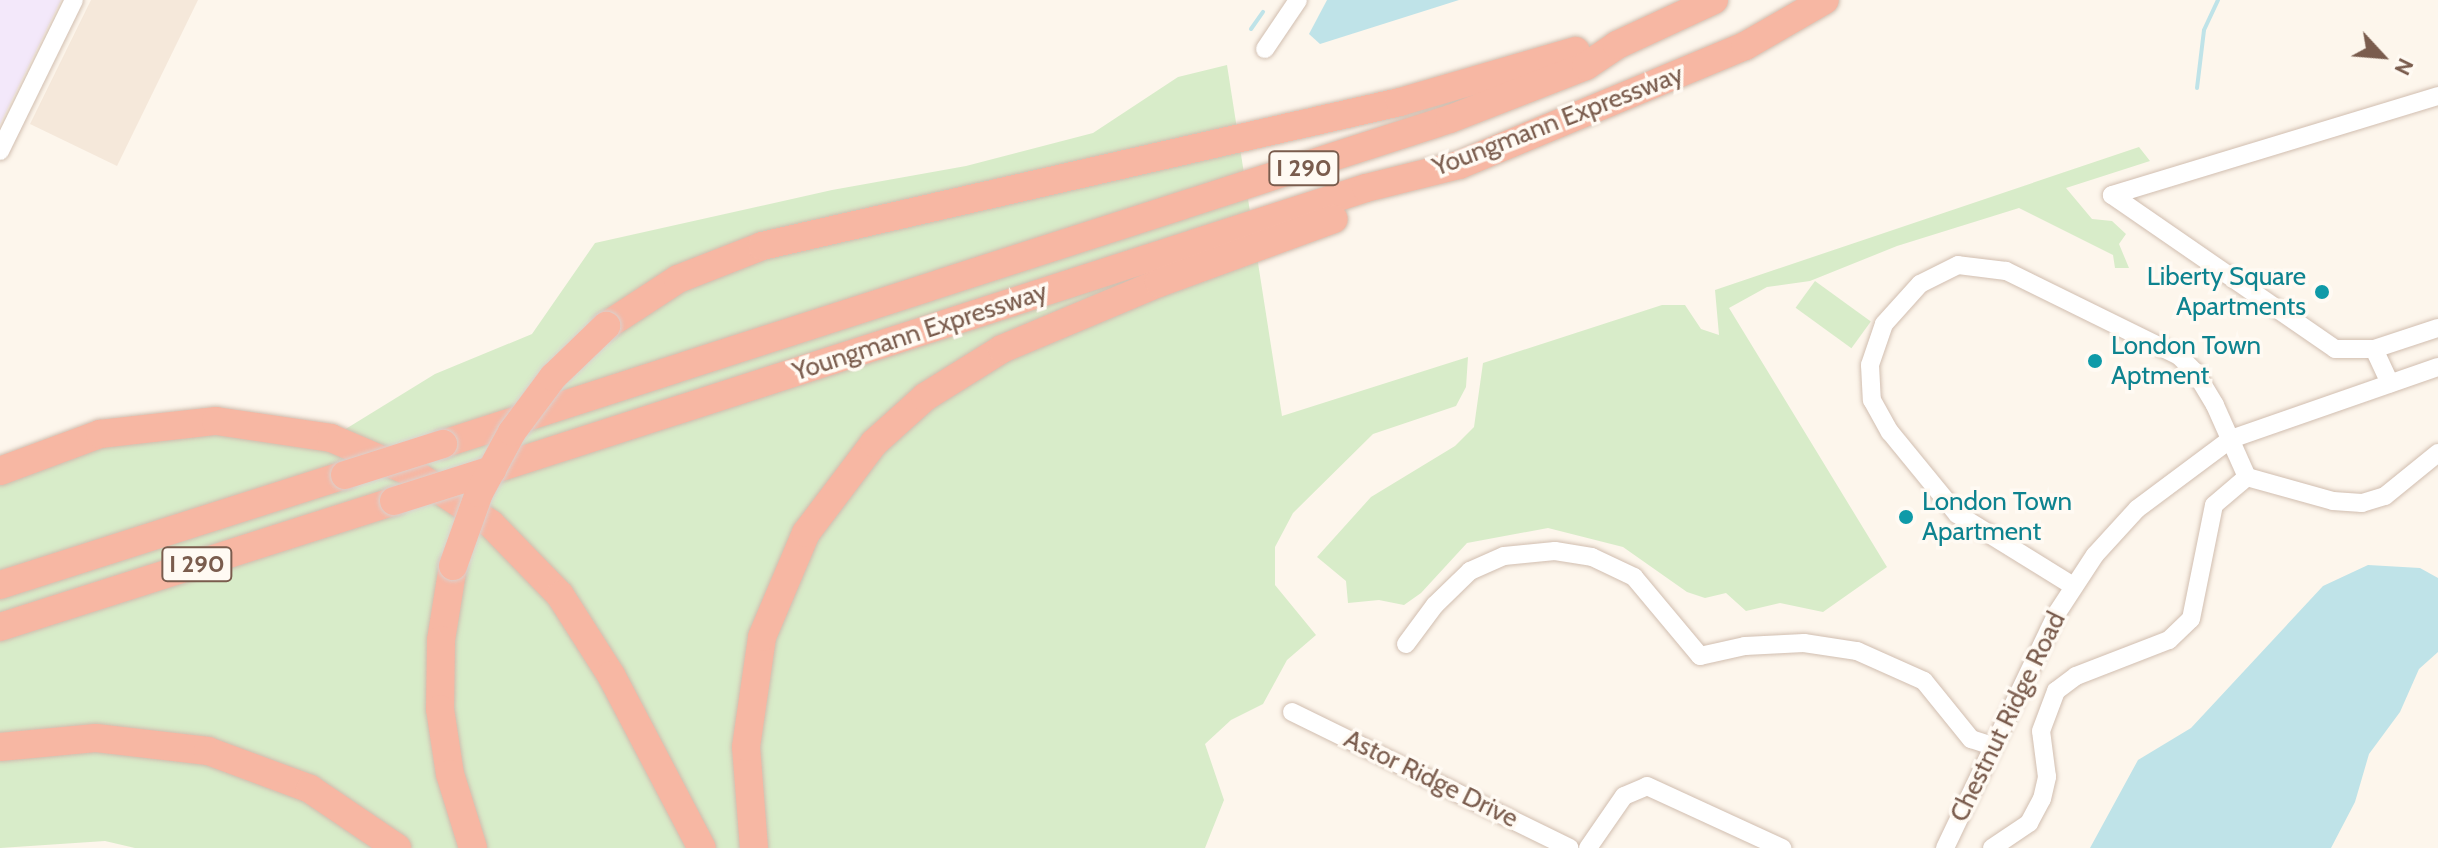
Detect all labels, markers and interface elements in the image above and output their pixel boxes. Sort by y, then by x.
north arrow [2342,16,2422,96]
text: N [2388,54,2420,80]
street label: Youngmann Expressway [1428,59,1688,183]
road number: I 290 [1268,148,1340,188]
place label: Liberty Square Apartments [2147,261,2306,322]
street label: Youngmann Expressway [789,276,1051,388]
marker: Liberty Square Apartments [2313,283,2331,301]
place label: London Town Aptment [2111,330,2261,392]
marker: London Town Aptment [2086,352,2104,370]
place label: London Town Apartment [1922,486,2072,548]
marker: London Town Apartment [1897,508,1915,526]
road number: I 290 [161,544,233,584]
street label: Chestnut Ridge Road [1944,607,2072,827]
street label: Astor Ridge Drive [1339,723,1523,835]

